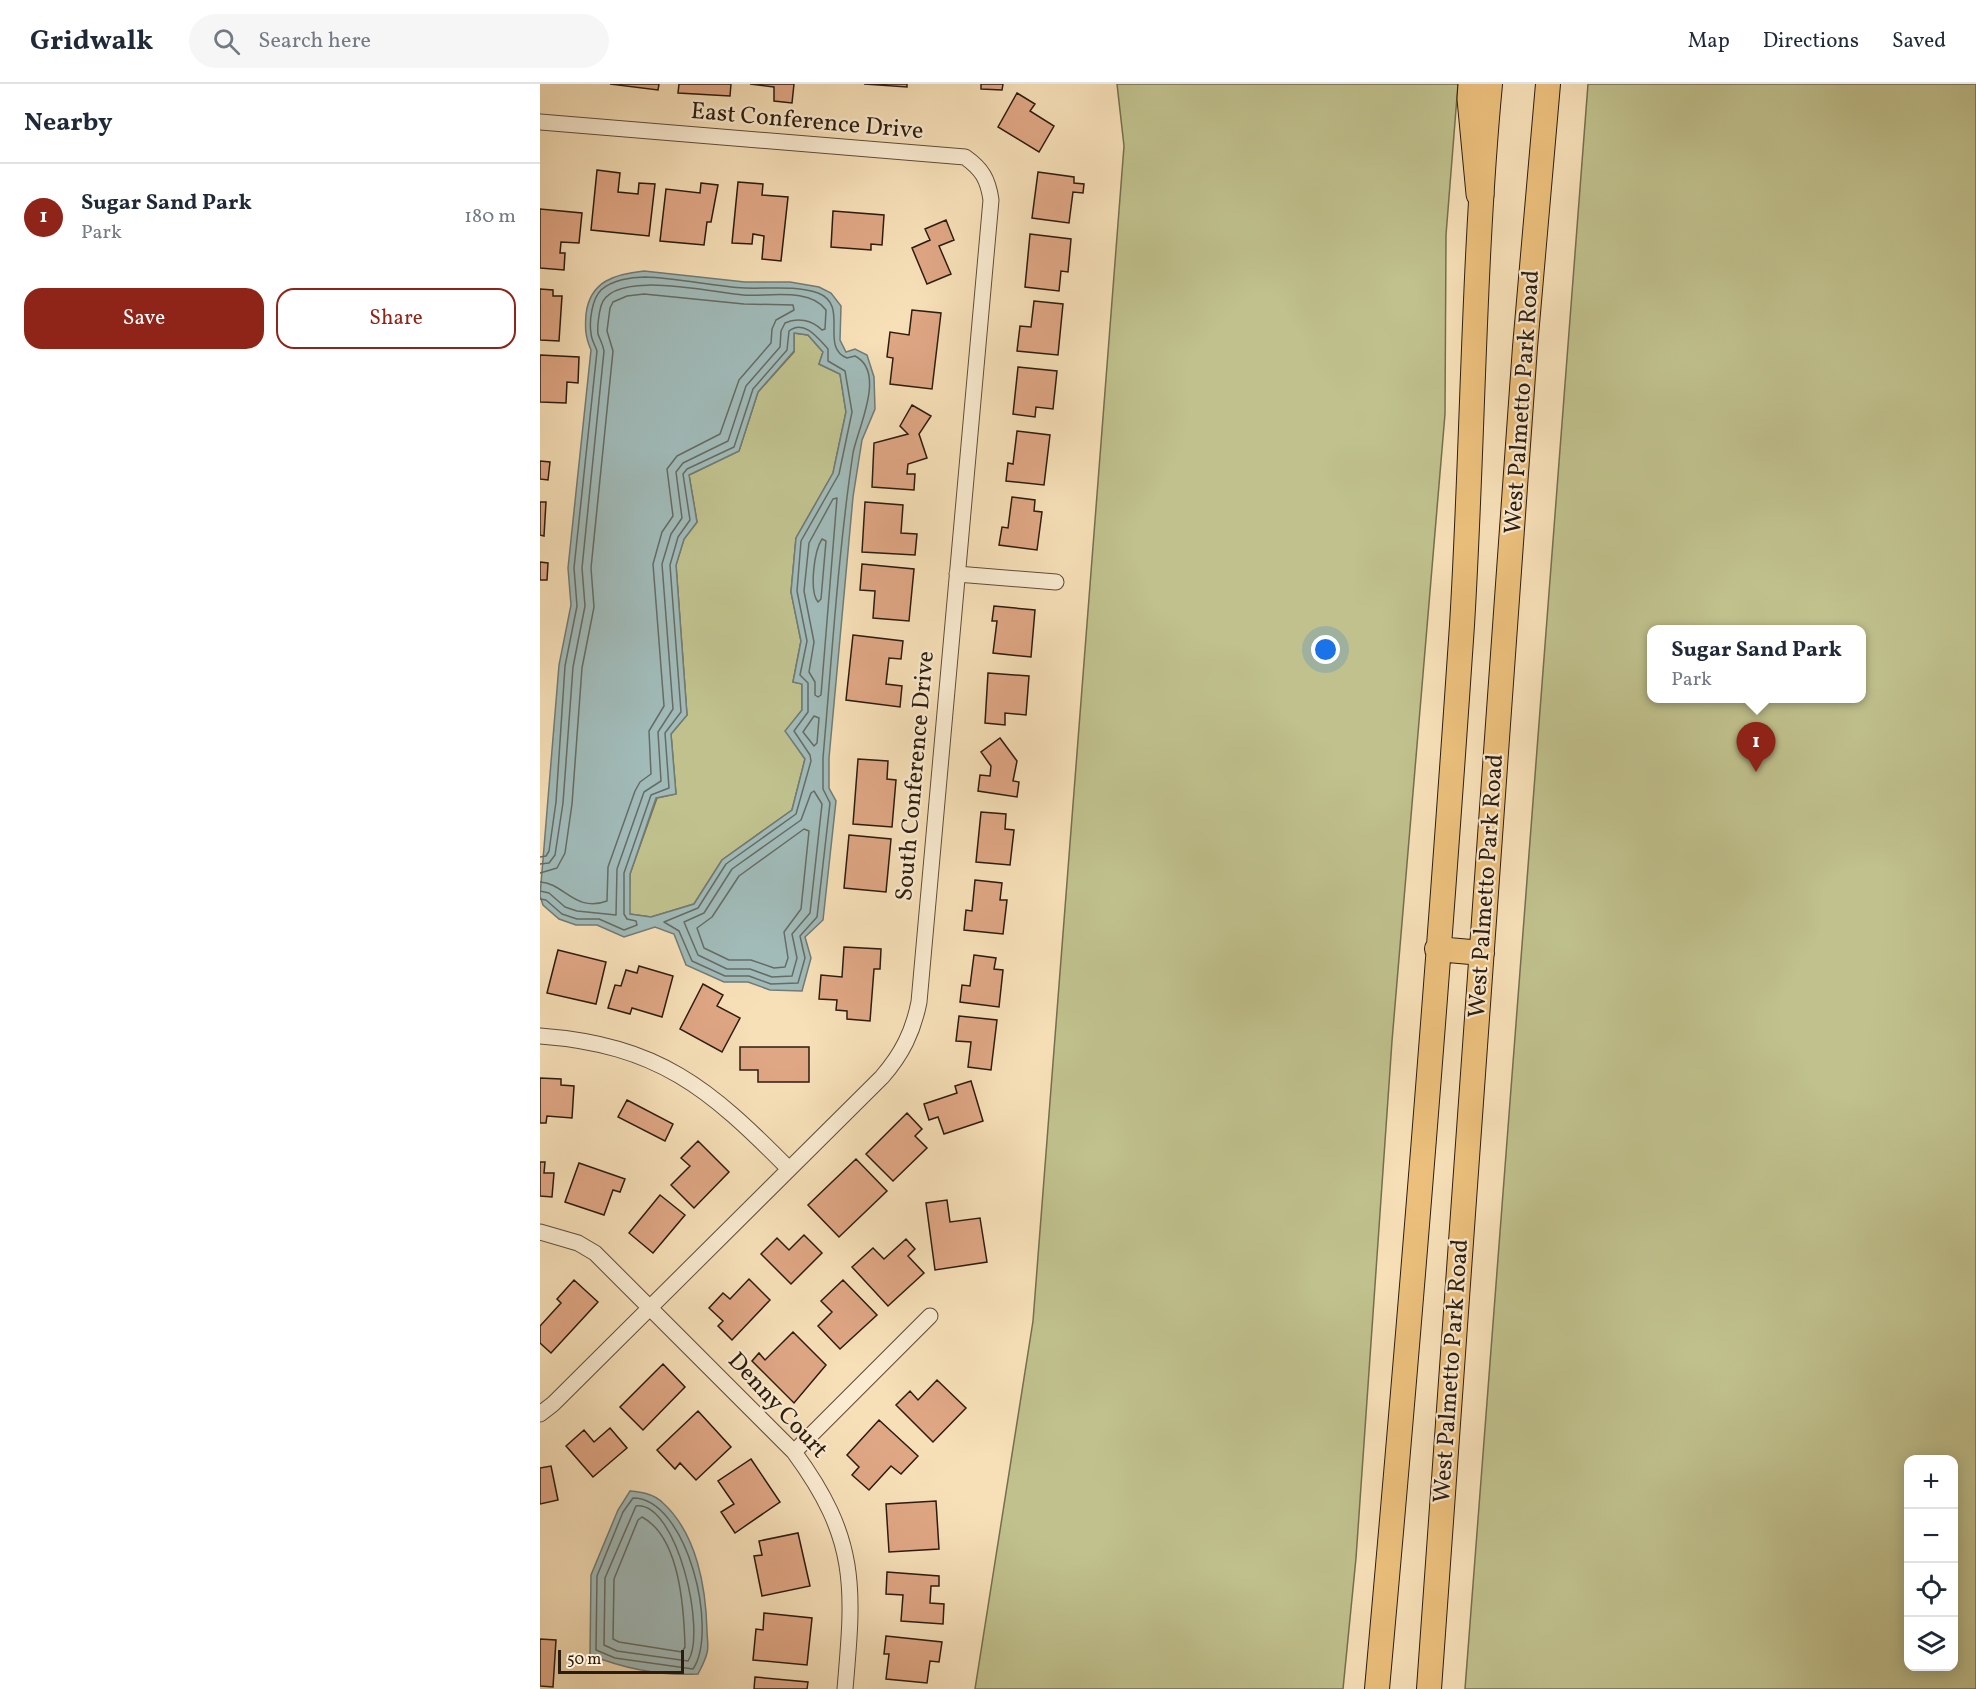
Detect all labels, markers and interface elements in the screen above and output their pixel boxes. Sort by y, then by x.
search box [189,14,609,68]
text: Gridwalk [30,22,153,61]
icon: search [210,25,243,58]
text: Search here [258,26,371,57]
text: Map [1688,27,1730,56]
text: Directions [1763,27,1859,56]
text: Saved [1892,27,1946,56]
street label: East Conference Drive [689,95,925,149]
text: Nearby [24,105,113,141]
text: Sugar Sand Park [81,188,252,219]
text: 1 [39,203,48,231]
text: 180 m [464,203,516,231]
text: Park [81,219,122,247]
street label: West Palmetto Park Road [1497,269,1549,535]
button: Save [24,288,264,349]
button: Share [276,288,516,349]
popup [1647,625,1866,703]
your location [1311,635,1340,664]
text: Sugar Sand Park [1671,635,1842,666]
street label: South Conference Drive [888,650,944,902]
text: Park [1671,666,1712,694]
pin: 1 [1736,722,1776,772]
street label: West Palmetto Park Road [1461,753,1513,1019]
street label: West Palmetto Park Road [1426,1238,1478,1504]
street label: Denny Court [719,1345,835,1467]
map controls [1904,1455,1958,1671]
button: + [1904,1455,1958,1509]
button: − [1904,1509,1958,1563]
button: locate [1904,1563,1958,1617]
button: layers [1904,1617,1958,1671]
scale bar [558,1647,684,1674]
text: 50 m [567,1649,601,1671]

